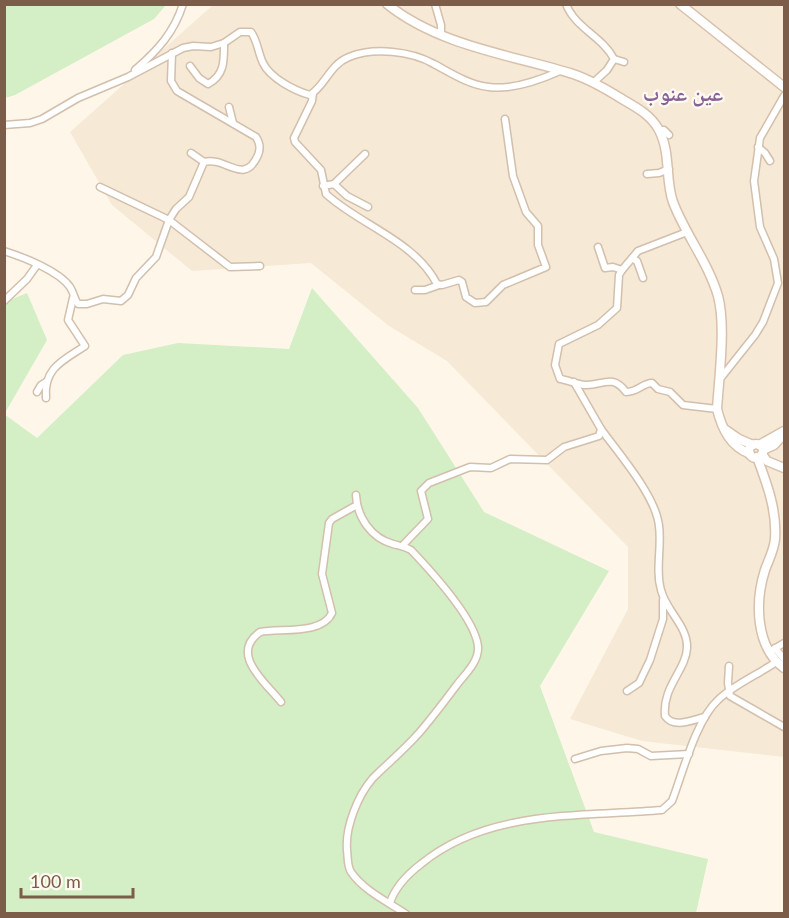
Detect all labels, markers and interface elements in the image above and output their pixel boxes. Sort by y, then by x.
district label: عين عنوب [643,80,723,107]
scale bar [21,861,134,899]
text: 100 m [30,870,81,892]

